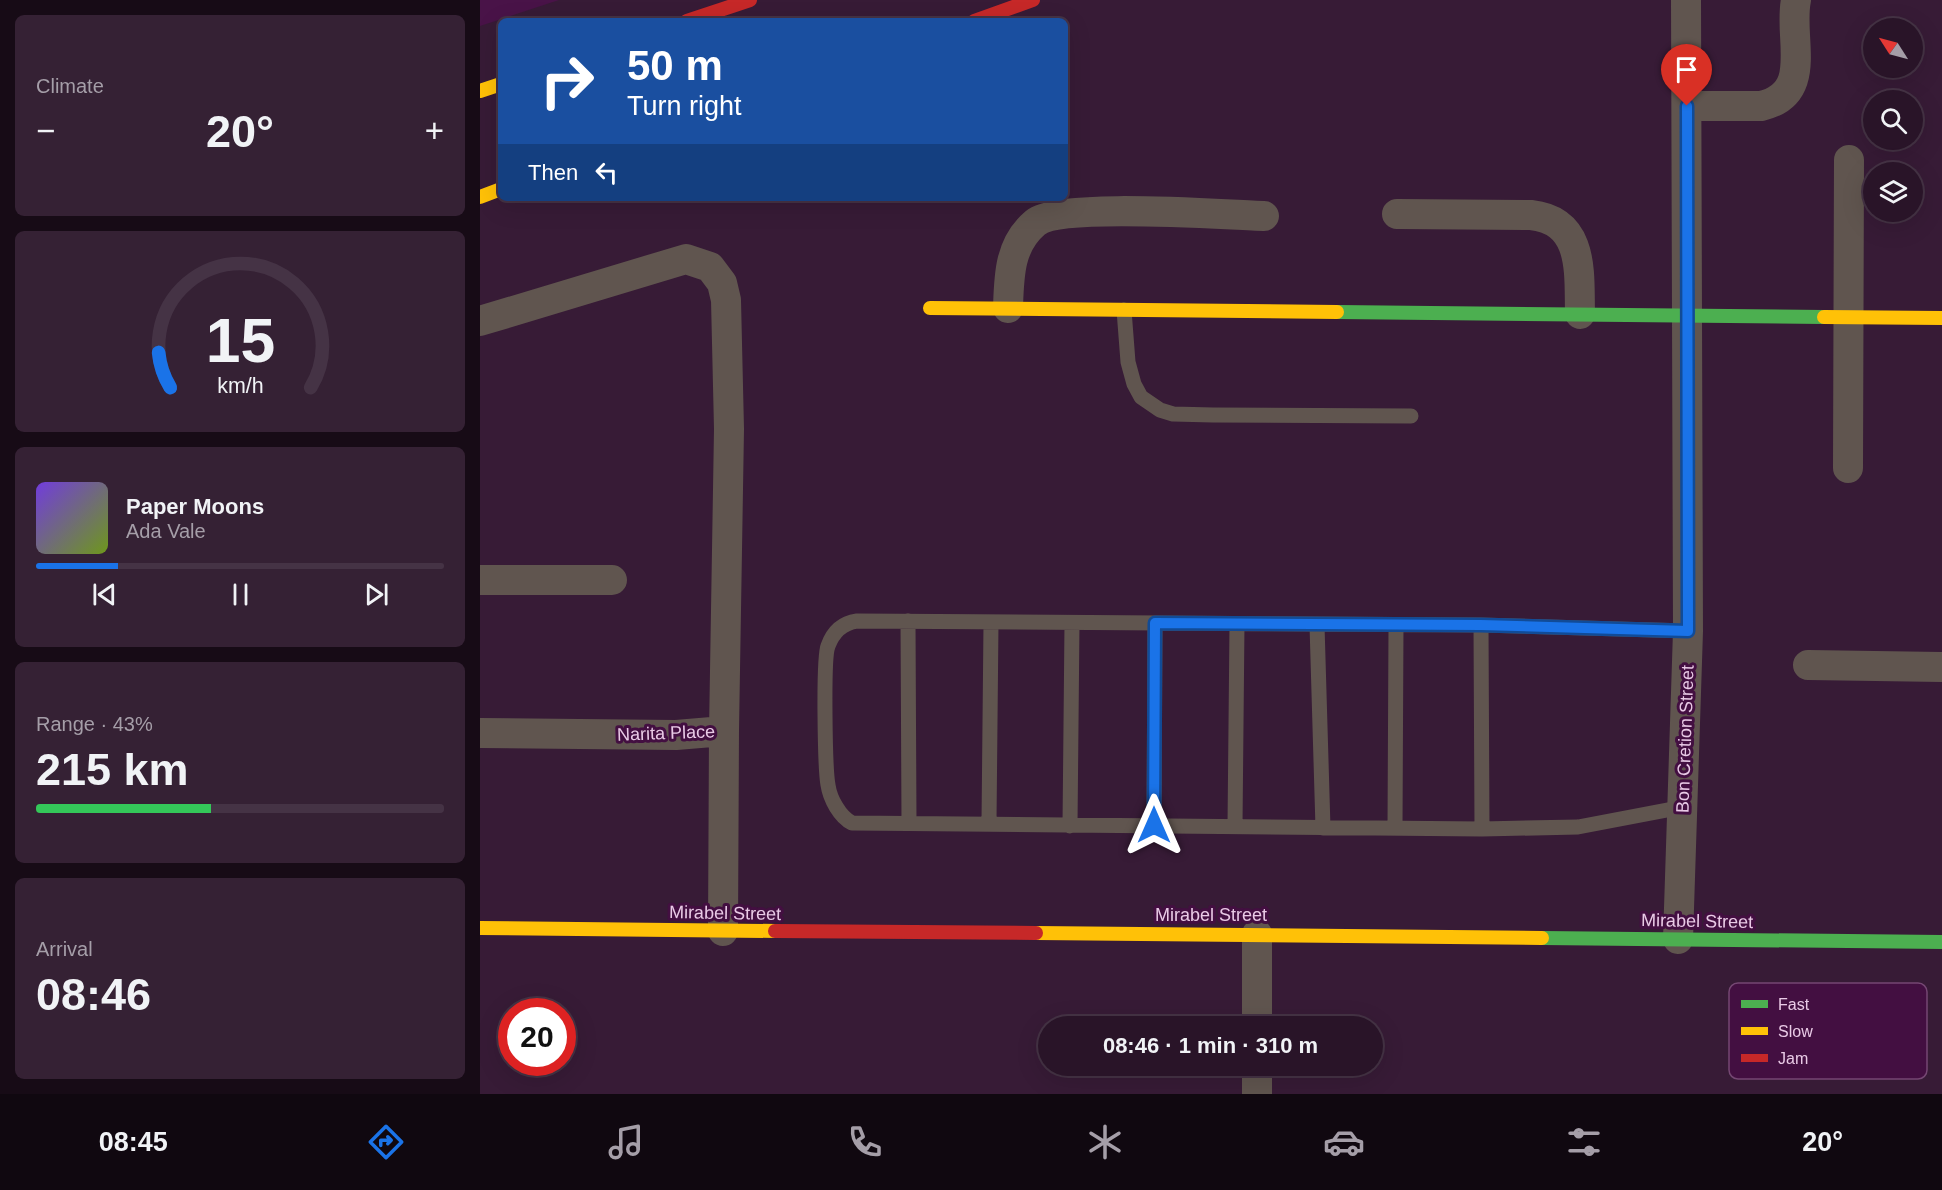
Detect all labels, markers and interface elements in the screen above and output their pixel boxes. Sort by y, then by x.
north arrow [1863,18,1923,78]
map controls [1863,18,1923,222]
icon: right [528,42,606,120]
text: 50 m [627,42,723,89]
pin [1661,44,1712,106]
icon: arrive [1670,53,1703,86]
text: Climate [36,75,104,97]
button: search [1863,90,1923,150]
text: Turn right [627,91,742,121]
text: 20° [206,106,274,157]
text: − [36,112,55,149]
text: + [425,112,444,149]
icon: left [590,156,623,189]
text: Then [528,160,578,185]
button: layers [1863,162,1923,222]
text: 15 [205,306,275,375]
text: km/h [217,375,263,399]
text: Paper Moons [126,494,264,519]
text: Ada Vale [126,520,206,542]
icon: previous [88,578,121,611]
icon: pause [224,578,257,611]
icon: next [360,578,393,611]
street label: Bon Cretion Street [1672,665,1698,813]
text: Range · 43% [36,713,153,735]
street label: Narita Place [617,721,715,745]
text: 215 km [36,744,189,795]
position arrow [1122,793,1186,857]
street label: Mirabel Street [669,902,781,924]
street label: Mirabel Street [1155,905,1267,925]
street label: Mirabel Street [1641,910,1753,932]
text: Arrival [36,938,93,960]
text: 08:46 [36,969,151,1020]
legend [1729,983,1927,1079]
text: Fast [1778,996,1810,1013]
speed limit sign: 20 [498,998,576,1076]
text: Slow [1778,1023,1813,1040]
text: 08:46 · 1 min · 310 m [1103,1033,1318,1058]
text: Jam [1778,1050,1808,1067]
icon: directions [365,1121,407,1163]
icon: music [605,1121,647,1163]
icon: phone [844,1121,886,1163]
icon: climate [1084,1121,1126,1163]
icon: car [1323,1121,1365,1163]
icon: filters [1563,1121,1605,1163]
text: 08:45 [99,1127,168,1157]
text: 20° [1802,1127,1843,1157]

